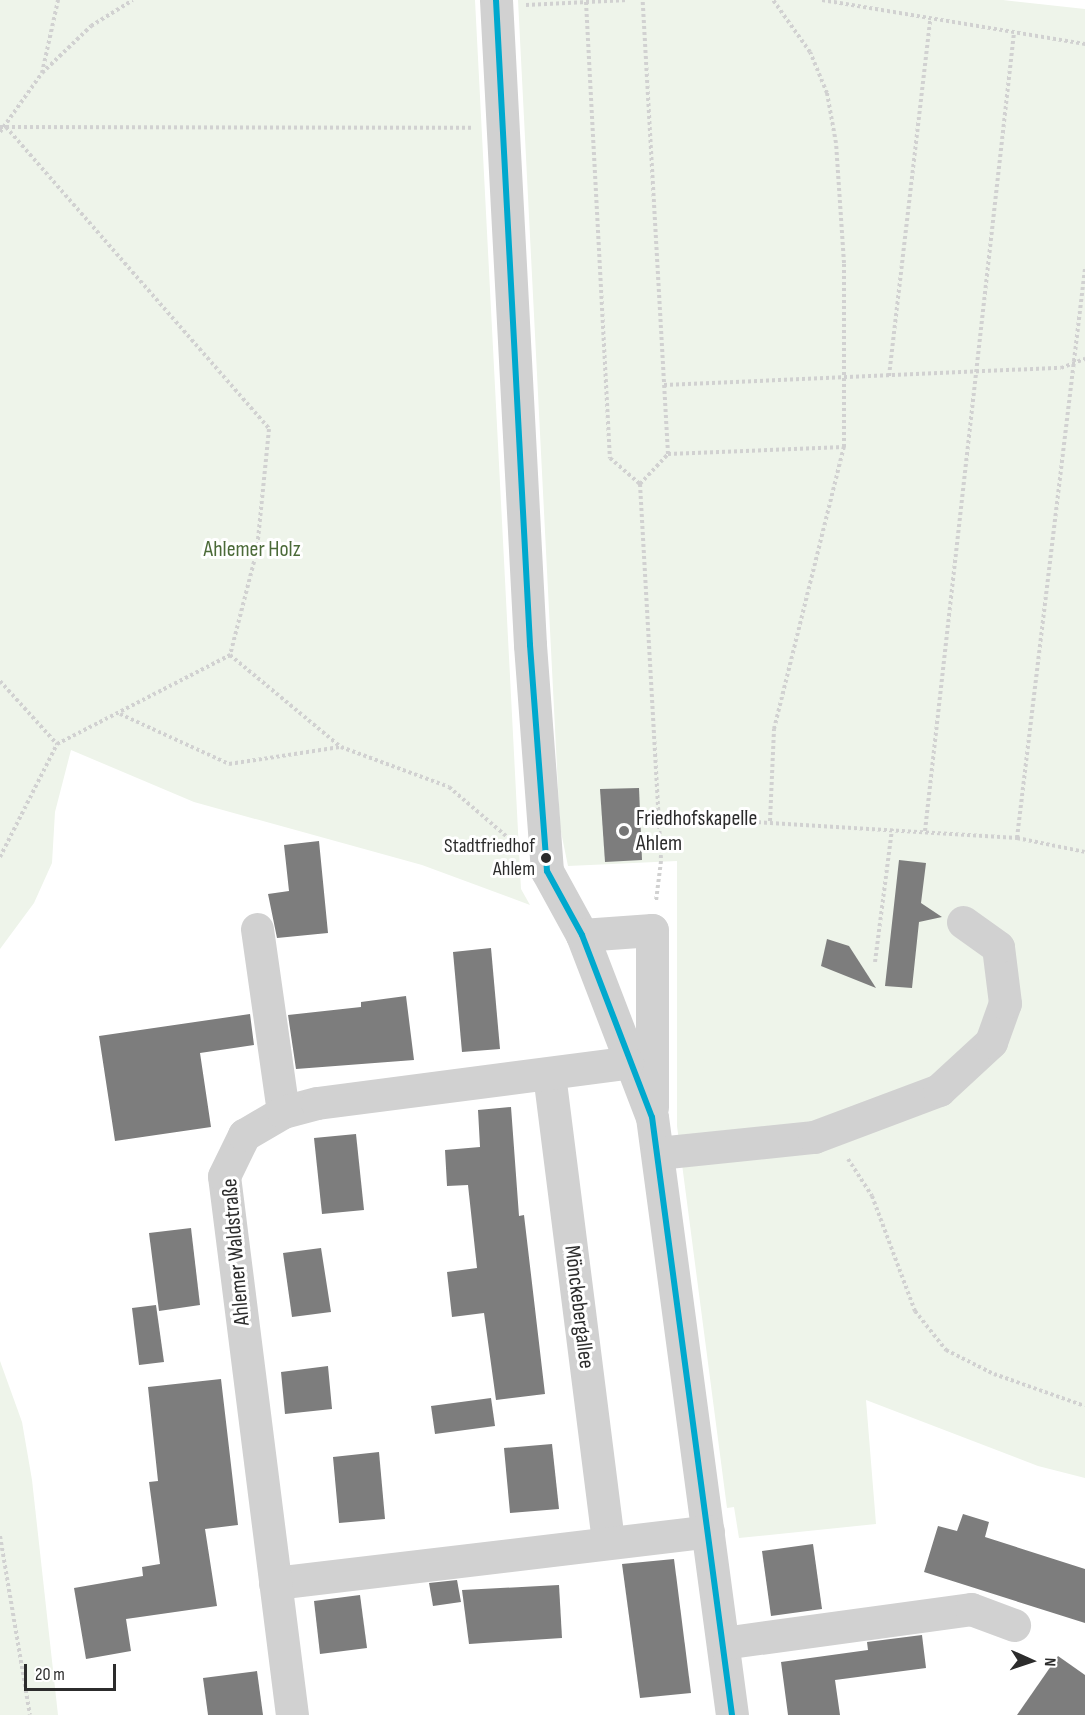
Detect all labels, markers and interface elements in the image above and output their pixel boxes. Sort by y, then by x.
park label: Ahlemer Holz [203,537,301,563]
place label: Friedhofskapelle Ahlem [636,805,757,856]
marker: Friedhofskapelle Ahlem [617,824,631,838]
place label: Stadtfriedhof Ahlem [444,834,535,881]
marker: Stadtfriedhof Ahlem [540,852,552,864]
street label: Ahlemer Waldstraße [216,1177,256,1327]
street label: Mönckebergallee [558,1244,600,1370]
north arrow [1001,1631,1061,1691]
scale bar [27,1652,118,1690]
text: N [1040,1657,1059,1667]
text: 20 m [35,1664,65,1685]

